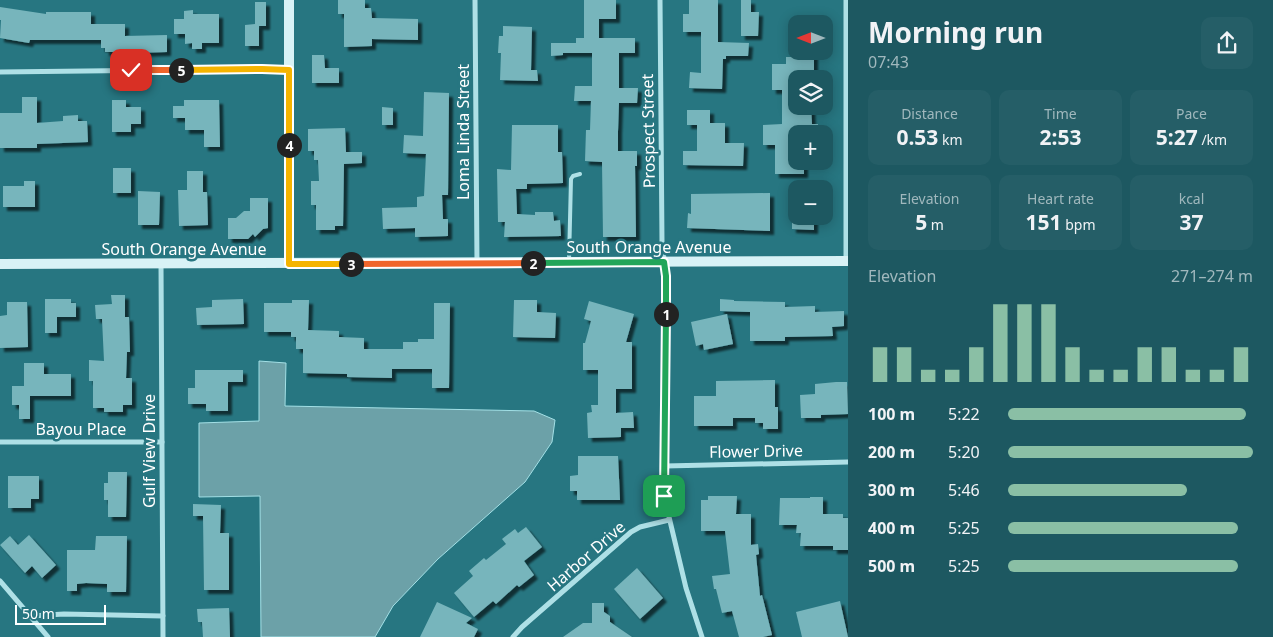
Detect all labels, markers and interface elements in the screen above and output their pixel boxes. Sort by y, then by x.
text: Morning run [868,13,1043,51]
north arrow [788,15,832,60]
map controls [788,15,833,225]
button: share [1201,17,1253,69]
pin [110,49,152,91]
text: 07:43 [868,51,909,73]
icon: check [117,56,145,84]
pin: 5 [168,58,194,82]
text: 5 [177,61,186,80]
street label: Loma Linda Street [452,64,474,200]
button: layers [788,70,833,115]
street label: Prospect Street [636,73,660,188]
text: Distance [901,104,958,123]
text: Time [1044,104,1077,123]
text: Pace [1176,104,1207,123]
text: 0.53 [896,123,938,151]
text: 2:53 [1040,123,1081,151]
text: 5:27 [1156,123,1198,151]
button: + [788,125,833,170]
text: km [938,130,963,149]
text: /km [1198,130,1227,149]
pin: 4 [276,132,302,158]
text: 4 [285,136,294,155]
button: − [788,180,833,225]
text: Elevation [900,189,959,208]
text: Heart rate [1027,189,1094,208]
text: kcal [1179,189,1204,208]
text: 5 [915,208,927,236]
text: 151 [1026,208,1062,236]
text: 37 [1179,208,1204,236]
text: m [927,215,944,234]
text: bpm [1062,215,1096,234]
street label: South Orange Avenue [566,236,732,258]
street label: South Orange Avenue [101,238,267,260]
pin: 2 [520,250,546,276]
pin: 3 [338,252,364,276]
text: 2 [529,254,538,273]
text: 3 [347,255,356,274]
text: Elevation [868,265,936,287]
text: 271–274 m [1171,265,1253,287]
pin: 1 [654,302,678,326]
text: 1 [662,305,671,324]
street label: Gulf View Drive [138,394,160,508]
text: 100 m [868,403,915,425]
text: 5:22 [948,403,980,425]
street label: Bayou Place [36,418,126,440]
street label: Flower Drive [709,439,803,463]
text: 200 m [868,441,915,463]
text: 5:20 [948,441,980,463]
pin [643,475,685,517]
text: 300 m [868,479,915,501]
text: 5:46 [948,479,980,501]
icon: arrive [650,482,678,510]
street label: Harbor Drive [542,516,630,596]
text: 400 m [868,517,915,539]
text: 5:25 [948,517,980,539]
text: 500 m [868,555,915,577]
text: 5:25 [948,555,980,577]
scale bar [15,602,106,625]
text: 50 m [22,604,55,623]

